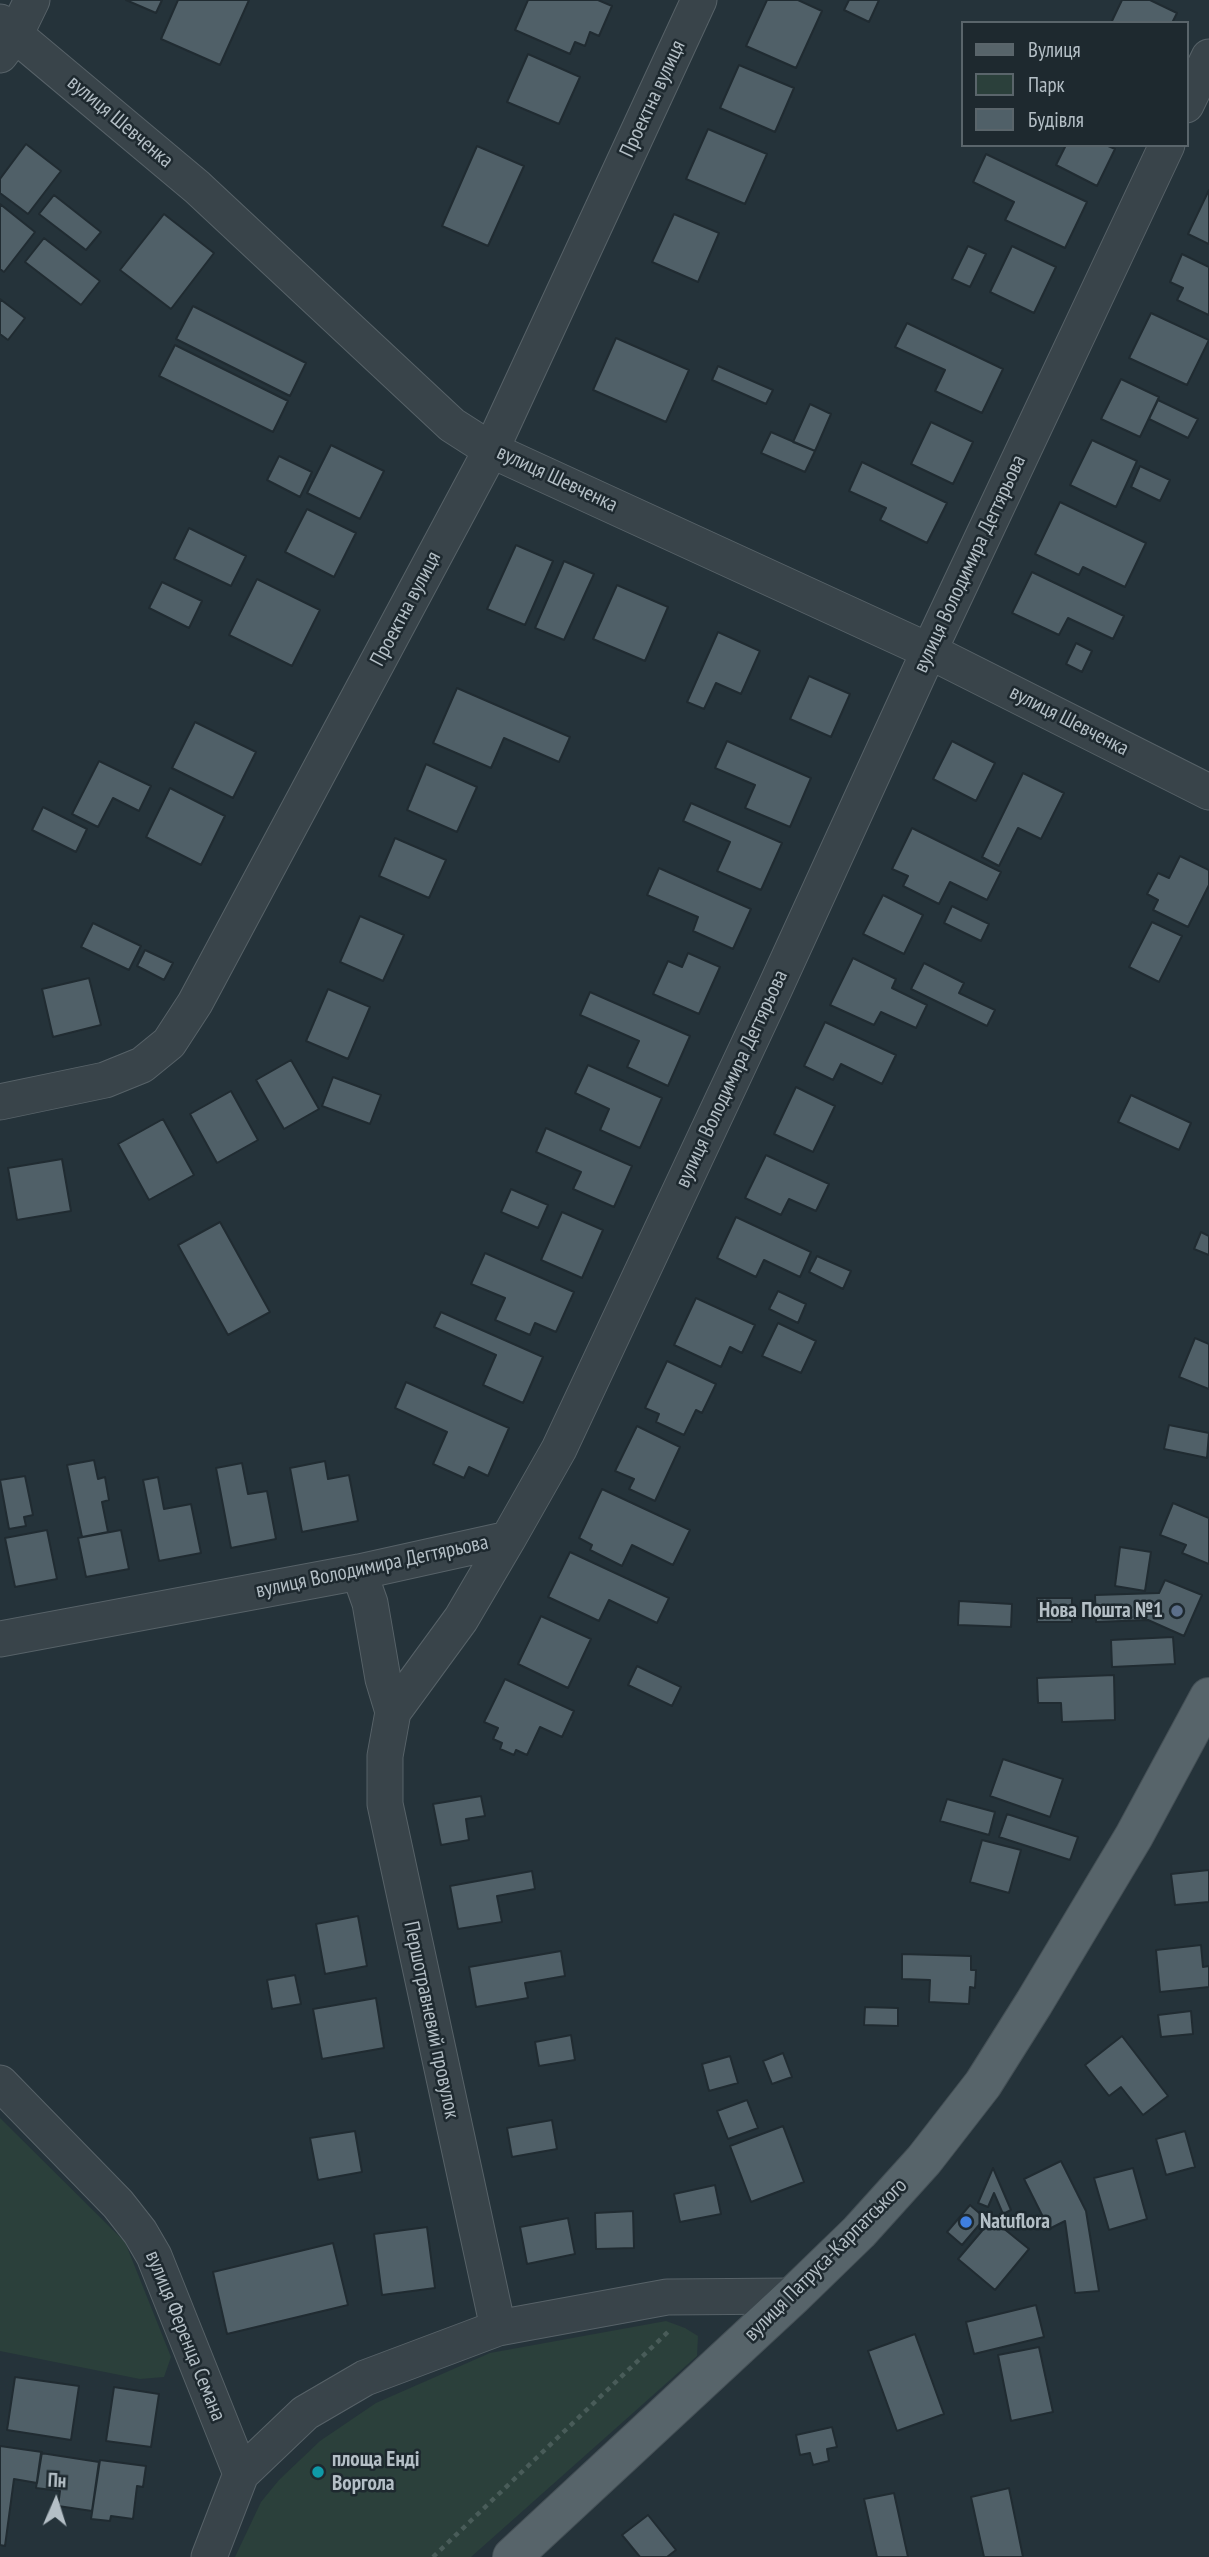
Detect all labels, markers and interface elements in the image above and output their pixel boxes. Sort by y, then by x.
legend [960,21,1188,147]
text: Вулиця [1028,36,1081,63]
street label: Проектна вулиця [615,37,691,161]
street label: вулиця Шевченка [62,71,178,173]
text: Парк [1028,71,1065,98]
text: Будівля [1028,106,1084,133]
street label: вулиця Шевченка [493,440,621,518]
street label: вулиця Володимира Дегтярьова [909,451,1031,677]
street label: Проектна вулиця [365,547,447,671]
street label: вулиця Шевченка [1005,680,1133,762]
street label: вулиця Володимира Дегтярьова [671,966,793,1192]
street label: вулиця Володимира Дегтярьова [254,1530,490,1604]
place label: Нова Пошта №1 [1039,1598,1163,1624]
marker: Нова Пошта №1 [1169,1603,1185,1619]
street label: Першотравневий провулок [398,1919,464,2121]
street label: вулиця Патруса-Карпатського [739,2173,913,2347]
place label: Natuflora [980,2209,1050,2235]
marker: Natuflora [958,2214,974,2230]
street label: вулиця Ференца Семана [139,2247,231,2425]
place label: площа Енді Воргола [332,2447,419,2497]
marker: площа Енді Воргола [310,2464,326,2480]
north arrow [21,2466,91,2536]
text: Пн [47,2468,67,2492]

